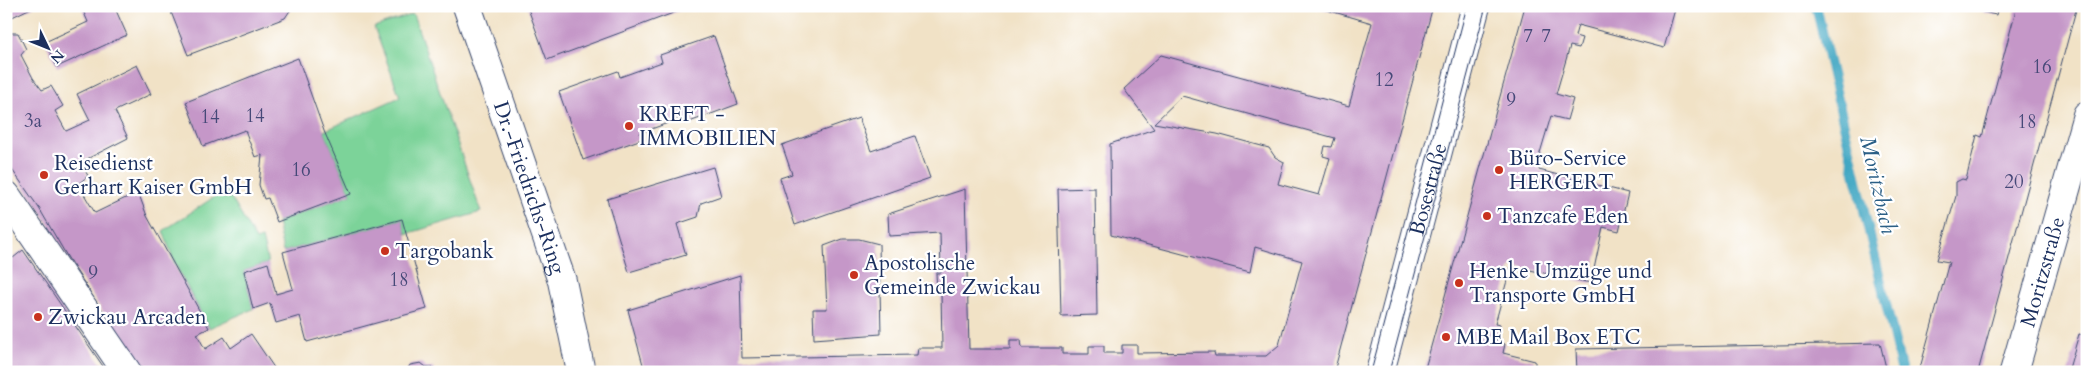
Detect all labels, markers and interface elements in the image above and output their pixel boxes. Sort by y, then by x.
north arrow [22,22,72,72]
house number: 7 [1523,23,1533,49]
house number: 7 [1541,23,1551,49]
text: N [46,46,68,67]
house number: 16 [2032,54,2052,80]
house number: 12 [1374,67,1394,93]
house number: 9 [1506,87,1516,113]
street label: Dr.-Friedrichs-Ring [486,97,573,278]
place label: KREFT - IMMOBILIEN [639,100,776,153]
house number: 14 [245,103,265,129]
house number: 14 [200,104,220,130]
house number: 3a [24,108,42,134]
house number: 18 [2017,109,2037,135]
marker: KREFT - IMMOBILIEN [623,120,635,132]
water label: Moritzbach [1852,133,1904,237]
street label: Bosestraße [1402,140,1454,239]
place label: Büro-Service HERGERT [1509,144,1627,197]
place label: Reisedienst Gerhart Kaiser GmbH [54,149,252,202]
house number: 16 [291,157,311,183]
marker: Büro-Service HERGERT [1493,164,1505,176]
marker: Reisedienst Gerhart Kaiser GmbH [38,169,50,181]
house number: 20 [2004,169,2024,195]
place label: Tanzcafe Eden [1497,202,1629,231]
marker: Tanzcafe Eden [1481,210,1493,222]
street label: Moritzstraße [2013,214,2072,330]
place label: Targobank [395,237,495,266]
marker: Targobank [379,245,391,257]
place label: Apostolische Gemeinde Zwickau [864,249,1041,302]
place label: Henke Umzüge und Transporte GmbH [1469,257,1652,310]
house number: 9 [88,260,98,286]
house number: 18 [389,267,409,293]
marker: Apostolische Gemeinde Zwickau [848,269,860,281]
marker: Henke Umzüge und Transporte GmbH [1453,277,1465,289]
place label: Zwickau Arcaden [48,303,207,332]
marker: Zwickau Arcaden [32,311,44,323]
place label: MBE Mail Box ETC [1456,323,1641,352]
marker: MBE Mail Box ETC [1440,331,1452,343]

